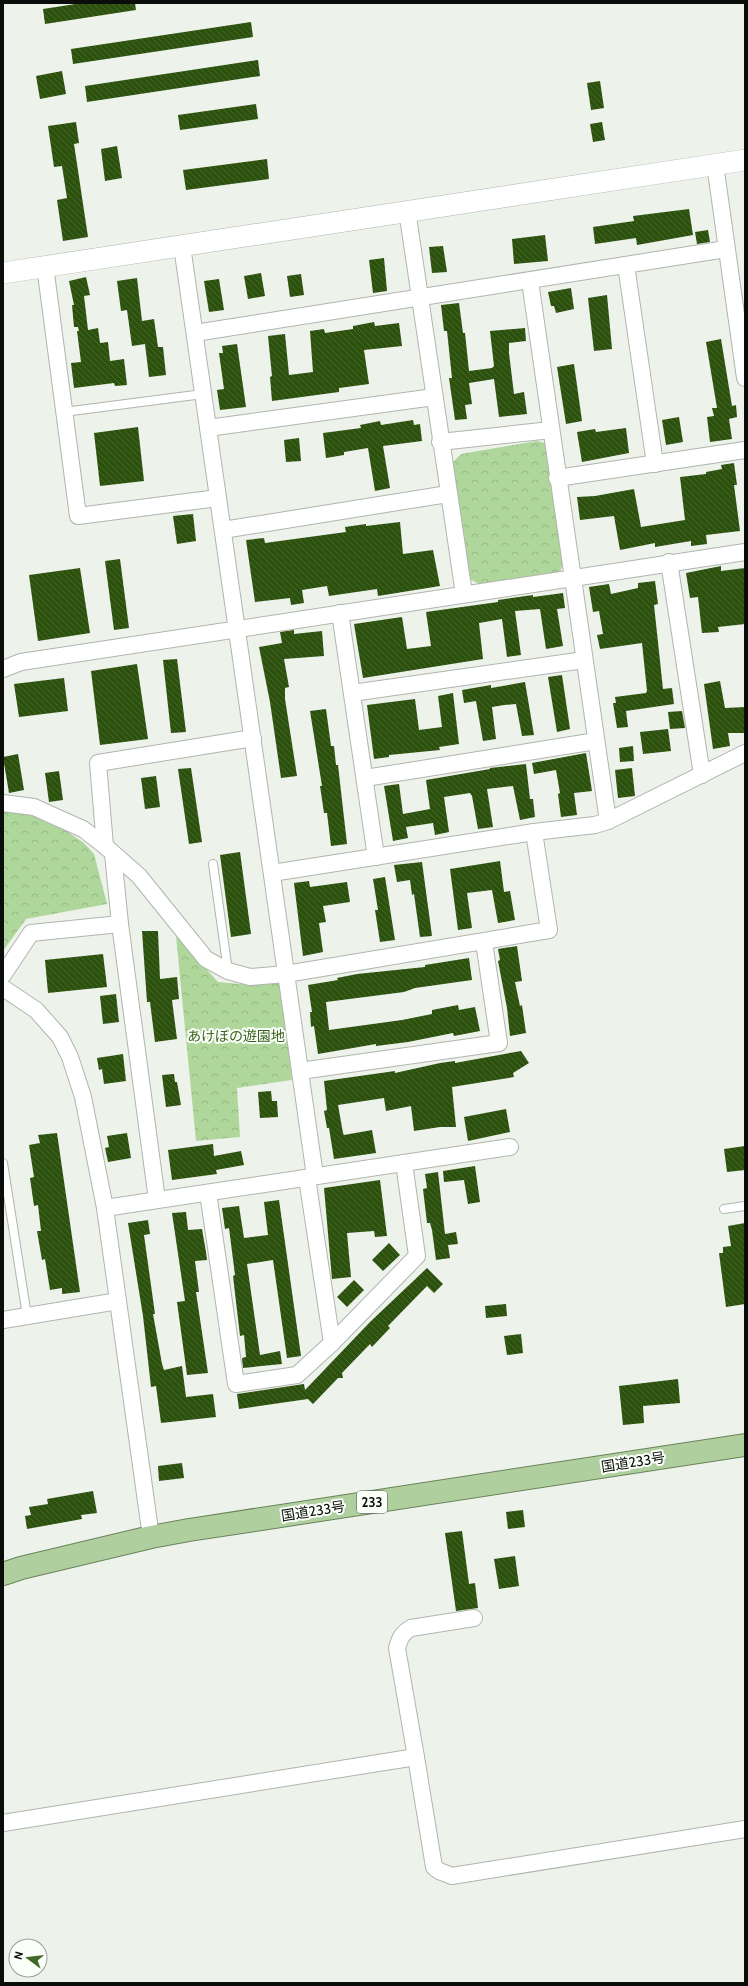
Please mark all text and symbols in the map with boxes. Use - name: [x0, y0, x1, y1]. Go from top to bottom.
- park label: あけぼの遊園地: [187, 1027, 285, 1045]
- street label: 国道233号: [600, 1448, 666, 1476]
- road number: 233: [357, 1491, 387, 1513]
- street label: 国道233号: [280, 1497, 346, 1525]
- north arrow: [8, 1938, 48, 1978]
- text: N: [11, 1950, 26, 1961]

